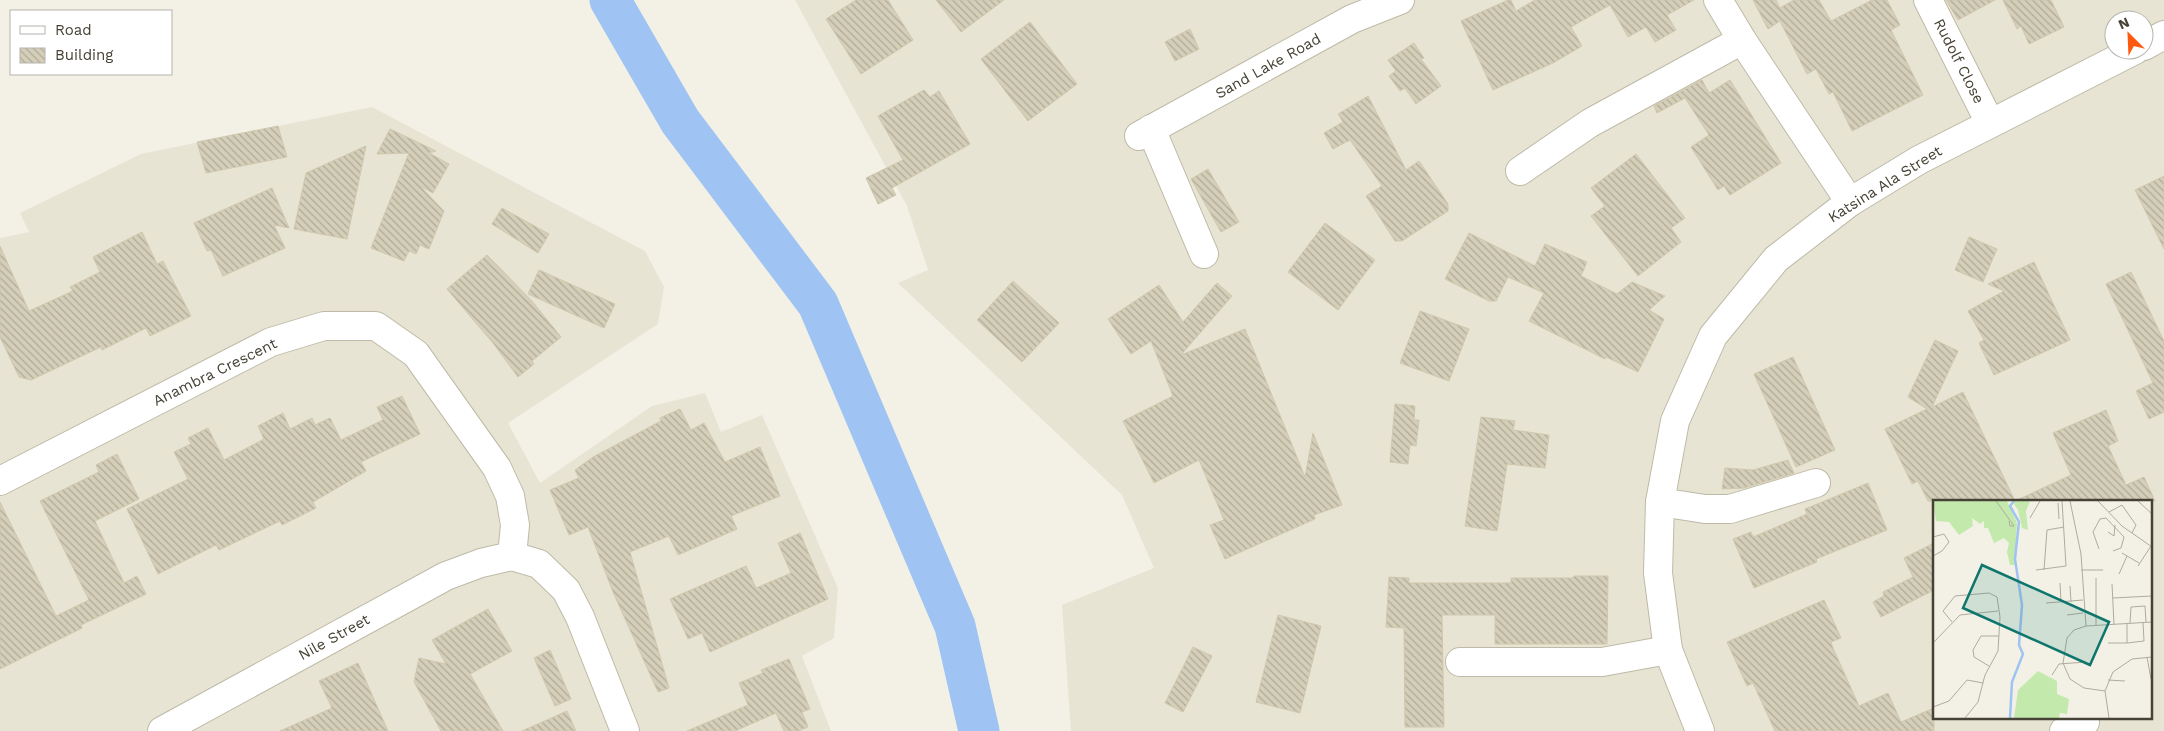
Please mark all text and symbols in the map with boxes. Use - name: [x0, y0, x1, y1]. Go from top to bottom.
- legend: [10, 10, 172, 75]
- north arrow: [2104, 10, 2154, 60]
- text: N: [2116, 14, 2132, 33]
- street label: Rudolf Close: [1930, 16, 1988, 106]
- text: Road: [55, 21, 92, 39]
- street label: Sand Lake Road: [1212, 30, 1324, 102]
- text: Building: [55, 46, 113, 64]
- street label: Katsina Ala Street: [1825, 141, 1946, 226]
- street label: Anambra Crescent: [150, 334, 281, 410]
- inset map: [1933, 500, 2152, 718]
- street label: Nile Street: [295, 610, 373, 664]

